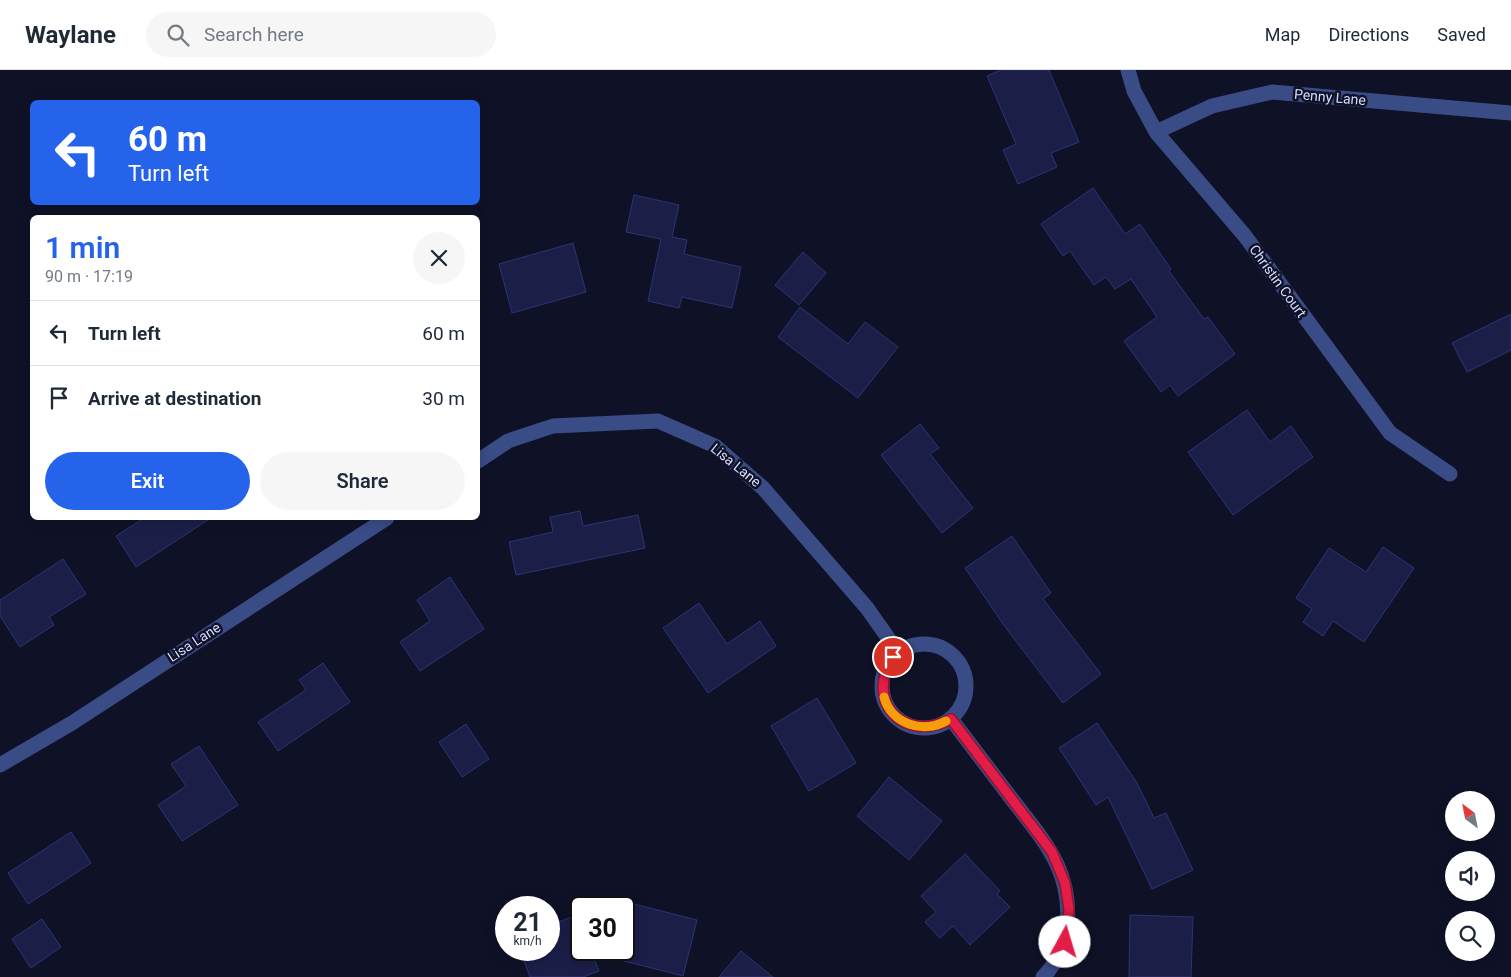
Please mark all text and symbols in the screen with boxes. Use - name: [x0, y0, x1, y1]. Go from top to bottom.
- search box: [146, 12, 496, 57]
- text: Waylane: [25, 21, 116, 49]
- icon: search: [164, 21, 192, 49]
- text: Search here: [204, 23, 304, 46]
- text: Map: [1265, 24, 1300, 45]
- text: Directions: [1328, 24, 1409, 45]
- text: Saved: [1437, 24, 1486, 45]
- street label: Penny Lane: [1293, 86, 1367, 108]
- text: 60 m: [128, 119, 207, 160]
- icon: left: [45, 120, 110, 185]
- text: Turn left: [128, 161, 209, 186]
- text: 1 min: [45, 230, 120, 265]
- button: close: [413, 232, 465, 284]
- street label: Christin Court: [1246, 242, 1310, 321]
- text: 90 m · 17:19: [45, 267, 133, 286]
- icon: left: [45, 319, 73, 347]
- text: Turn left: [88, 322, 161, 345]
- text: 60 m: [422, 322, 465, 345]
- icon: arrive: [45, 384, 73, 412]
- text: Arrive at destination: [88, 387, 261, 410]
- text: 30 m: [422, 387, 465, 410]
- street label: Lisa Lane: [708, 440, 764, 490]
- button: Exit: [45, 452, 250, 510]
- button: Share: [260, 452, 465, 510]
- street label: Lisa Lane: [165, 619, 223, 665]
- pin: [872, 636, 914, 678]
- icon: arrive: [879, 643, 907, 671]
- north arrow: [1445, 791, 1495, 841]
- map controls: [1445, 791, 1495, 961]
- button: sound: [1445, 851, 1495, 901]
- speed limit sign: 30: [570, 896, 635, 961]
- text: 21: [513, 908, 542, 937]
- button: search: [1445, 911, 1495, 961]
- position arrow: [1038, 915, 1090, 967]
- text: km/h: [513, 934, 542, 948]

